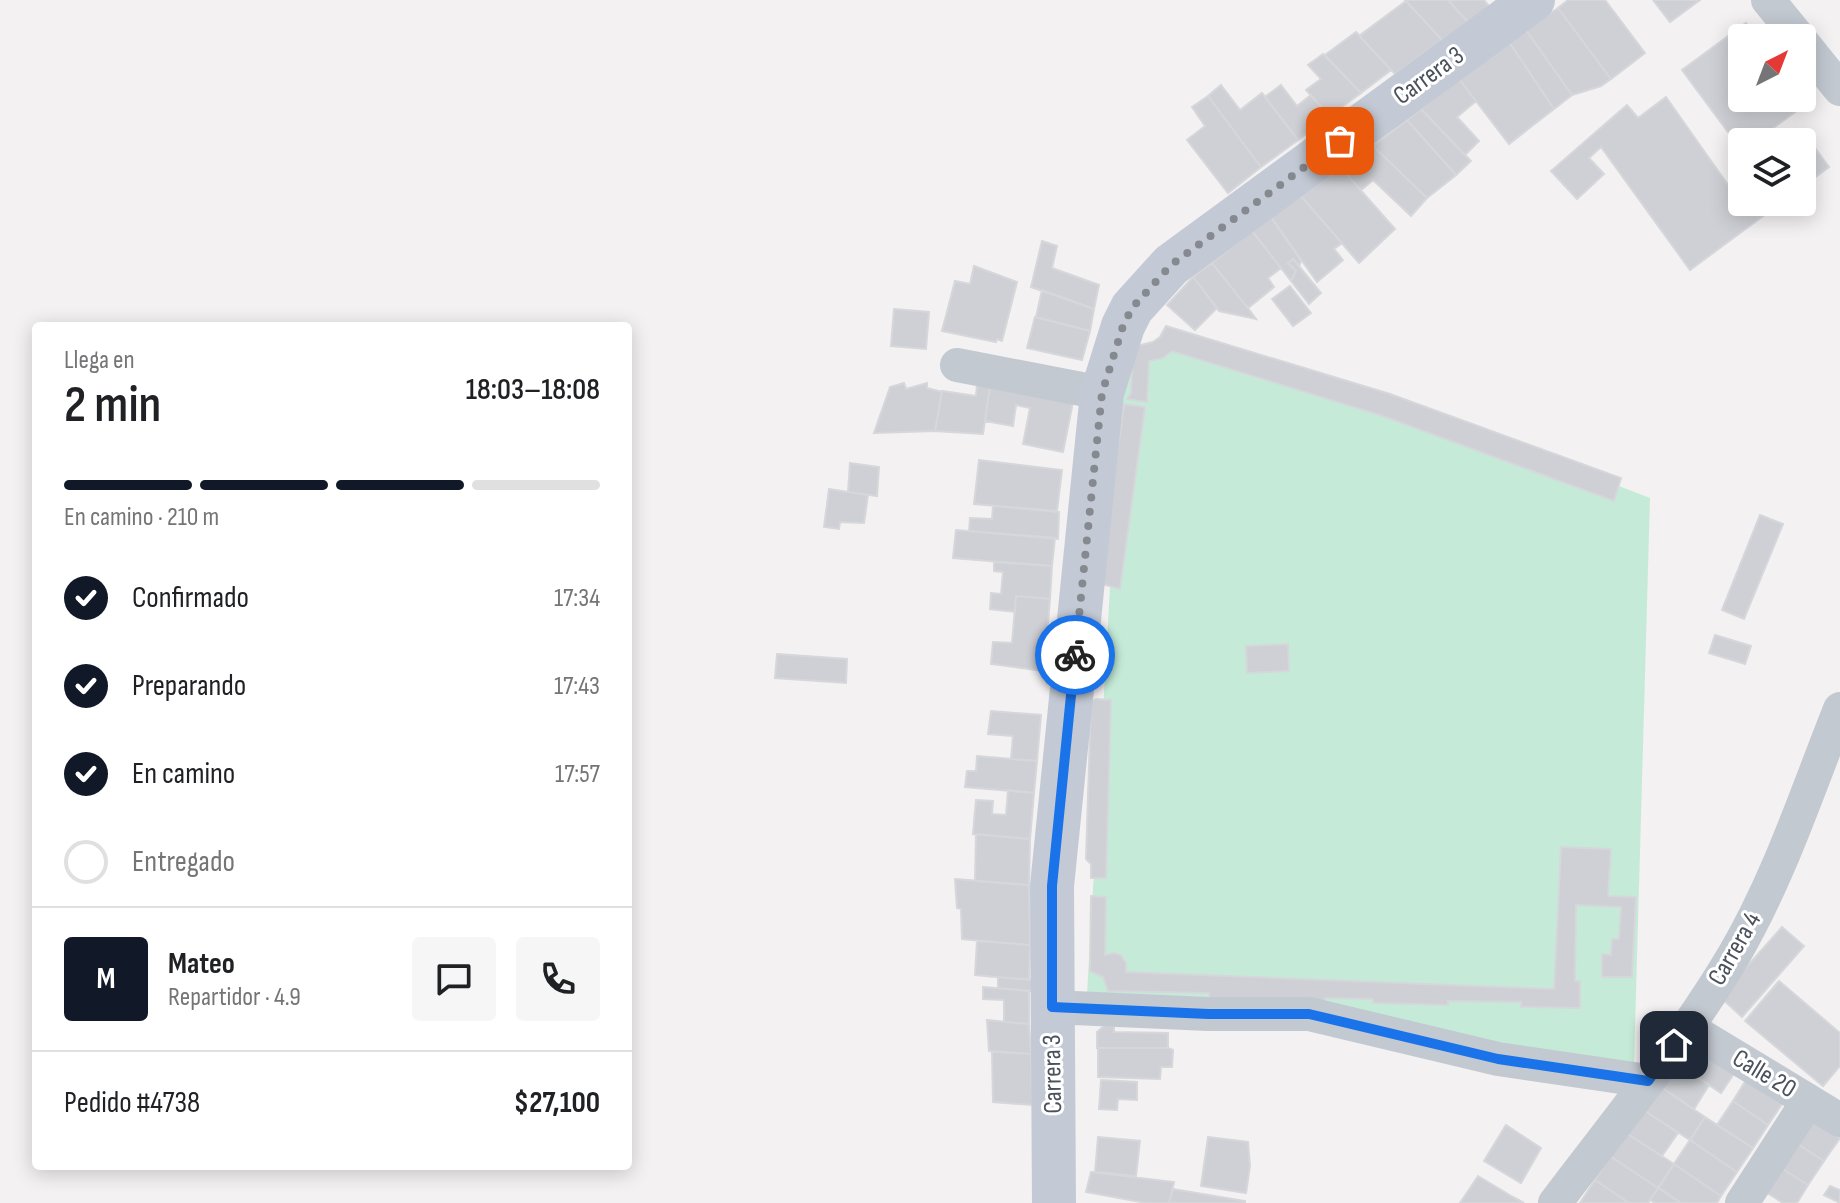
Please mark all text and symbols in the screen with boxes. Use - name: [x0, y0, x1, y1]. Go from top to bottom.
- north arrow: [1728, 24, 1816, 112]
- map controls: [1728, 24, 1816, 216]
- street label: Carrera 3: [1388, 40, 1470, 112]
- pin: [1306, 107, 1374, 175]
- icon: bag: [1318, 119, 1362, 163]
- button: layers: [1728, 128, 1816, 216]
- text: Llega en: [64, 345, 135, 376]
- text: 18:03–18:08: [466, 372, 600, 408]
- text: 2 min: [64, 374, 161, 437]
- text: En camino · 210 m: [64, 502, 219, 533]
- icon: check: [64, 576, 108, 620]
- text: Confirmado: [132, 580, 249, 616]
- text: 17:34: [554, 583, 600, 614]
- courier: [1035, 615, 1115, 695]
- icon: bike: [1053, 633, 1097, 677]
- icon: check: [64, 664, 108, 708]
- text: Preparando: [132, 668, 246, 704]
- text: 17:43: [554, 671, 600, 702]
- icon: check: [64, 752, 108, 796]
- text: En camino: [132, 756, 235, 792]
- text: 17:57: [555, 759, 600, 790]
- text: Entregado: [132, 844, 235, 880]
- street label: Carrera 4: [1702, 907, 1768, 991]
- button: chat: [412, 937, 496, 1021]
- button: phone: [516, 937, 600, 1021]
- text: Mateo: [168, 946, 235, 982]
- text: M: [97, 961, 115, 997]
- text: Repartidor · 4.9: [168, 982, 301, 1013]
- pin: [1640, 1011, 1708, 1079]
- icon: home: [1652, 1023, 1696, 1067]
- street label: Carrera 3: [1037, 1034, 1069, 1114]
- street label: Calle 20: [1727, 1043, 1801, 1105]
- text: Pedido #4738: [64, 1085, 200, 1121]
- text: $27,100: [514, 1085, 600, 1121]

